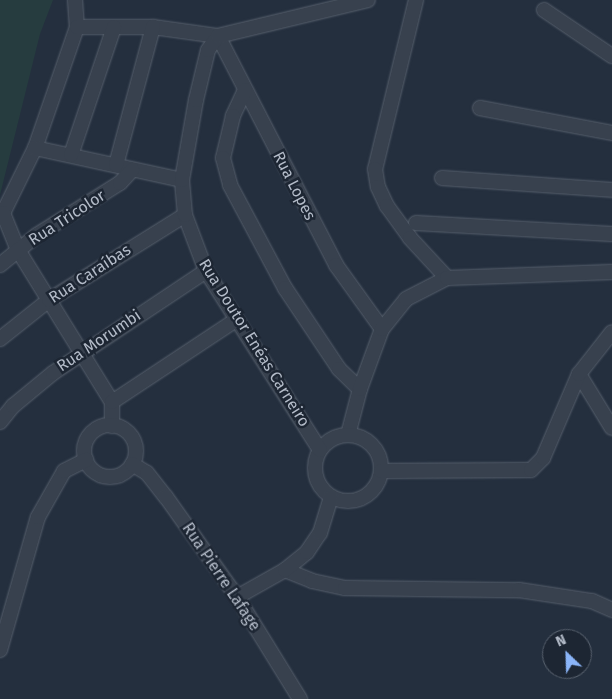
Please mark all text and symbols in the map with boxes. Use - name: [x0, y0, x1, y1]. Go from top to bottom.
- street label: Rua Lopes: [269, 148, 319, 224]
- street label: Rua Tricolor: [25, 186, 109, 250]
- street label: Rua Caraíbas: [45, 240, 135, 308]
- street label: Rua Doutor Enéas Carneiro: [194, 256, 314, 430]
- street label: Rua Morumbi: [53, 306, 145, 376]
- street label: Rua Pierre Lafage: [178, 519, 264, 635]
- north arrow: [542, 629, 592, 679]
- text: N: [553, 631, 569, 650]

